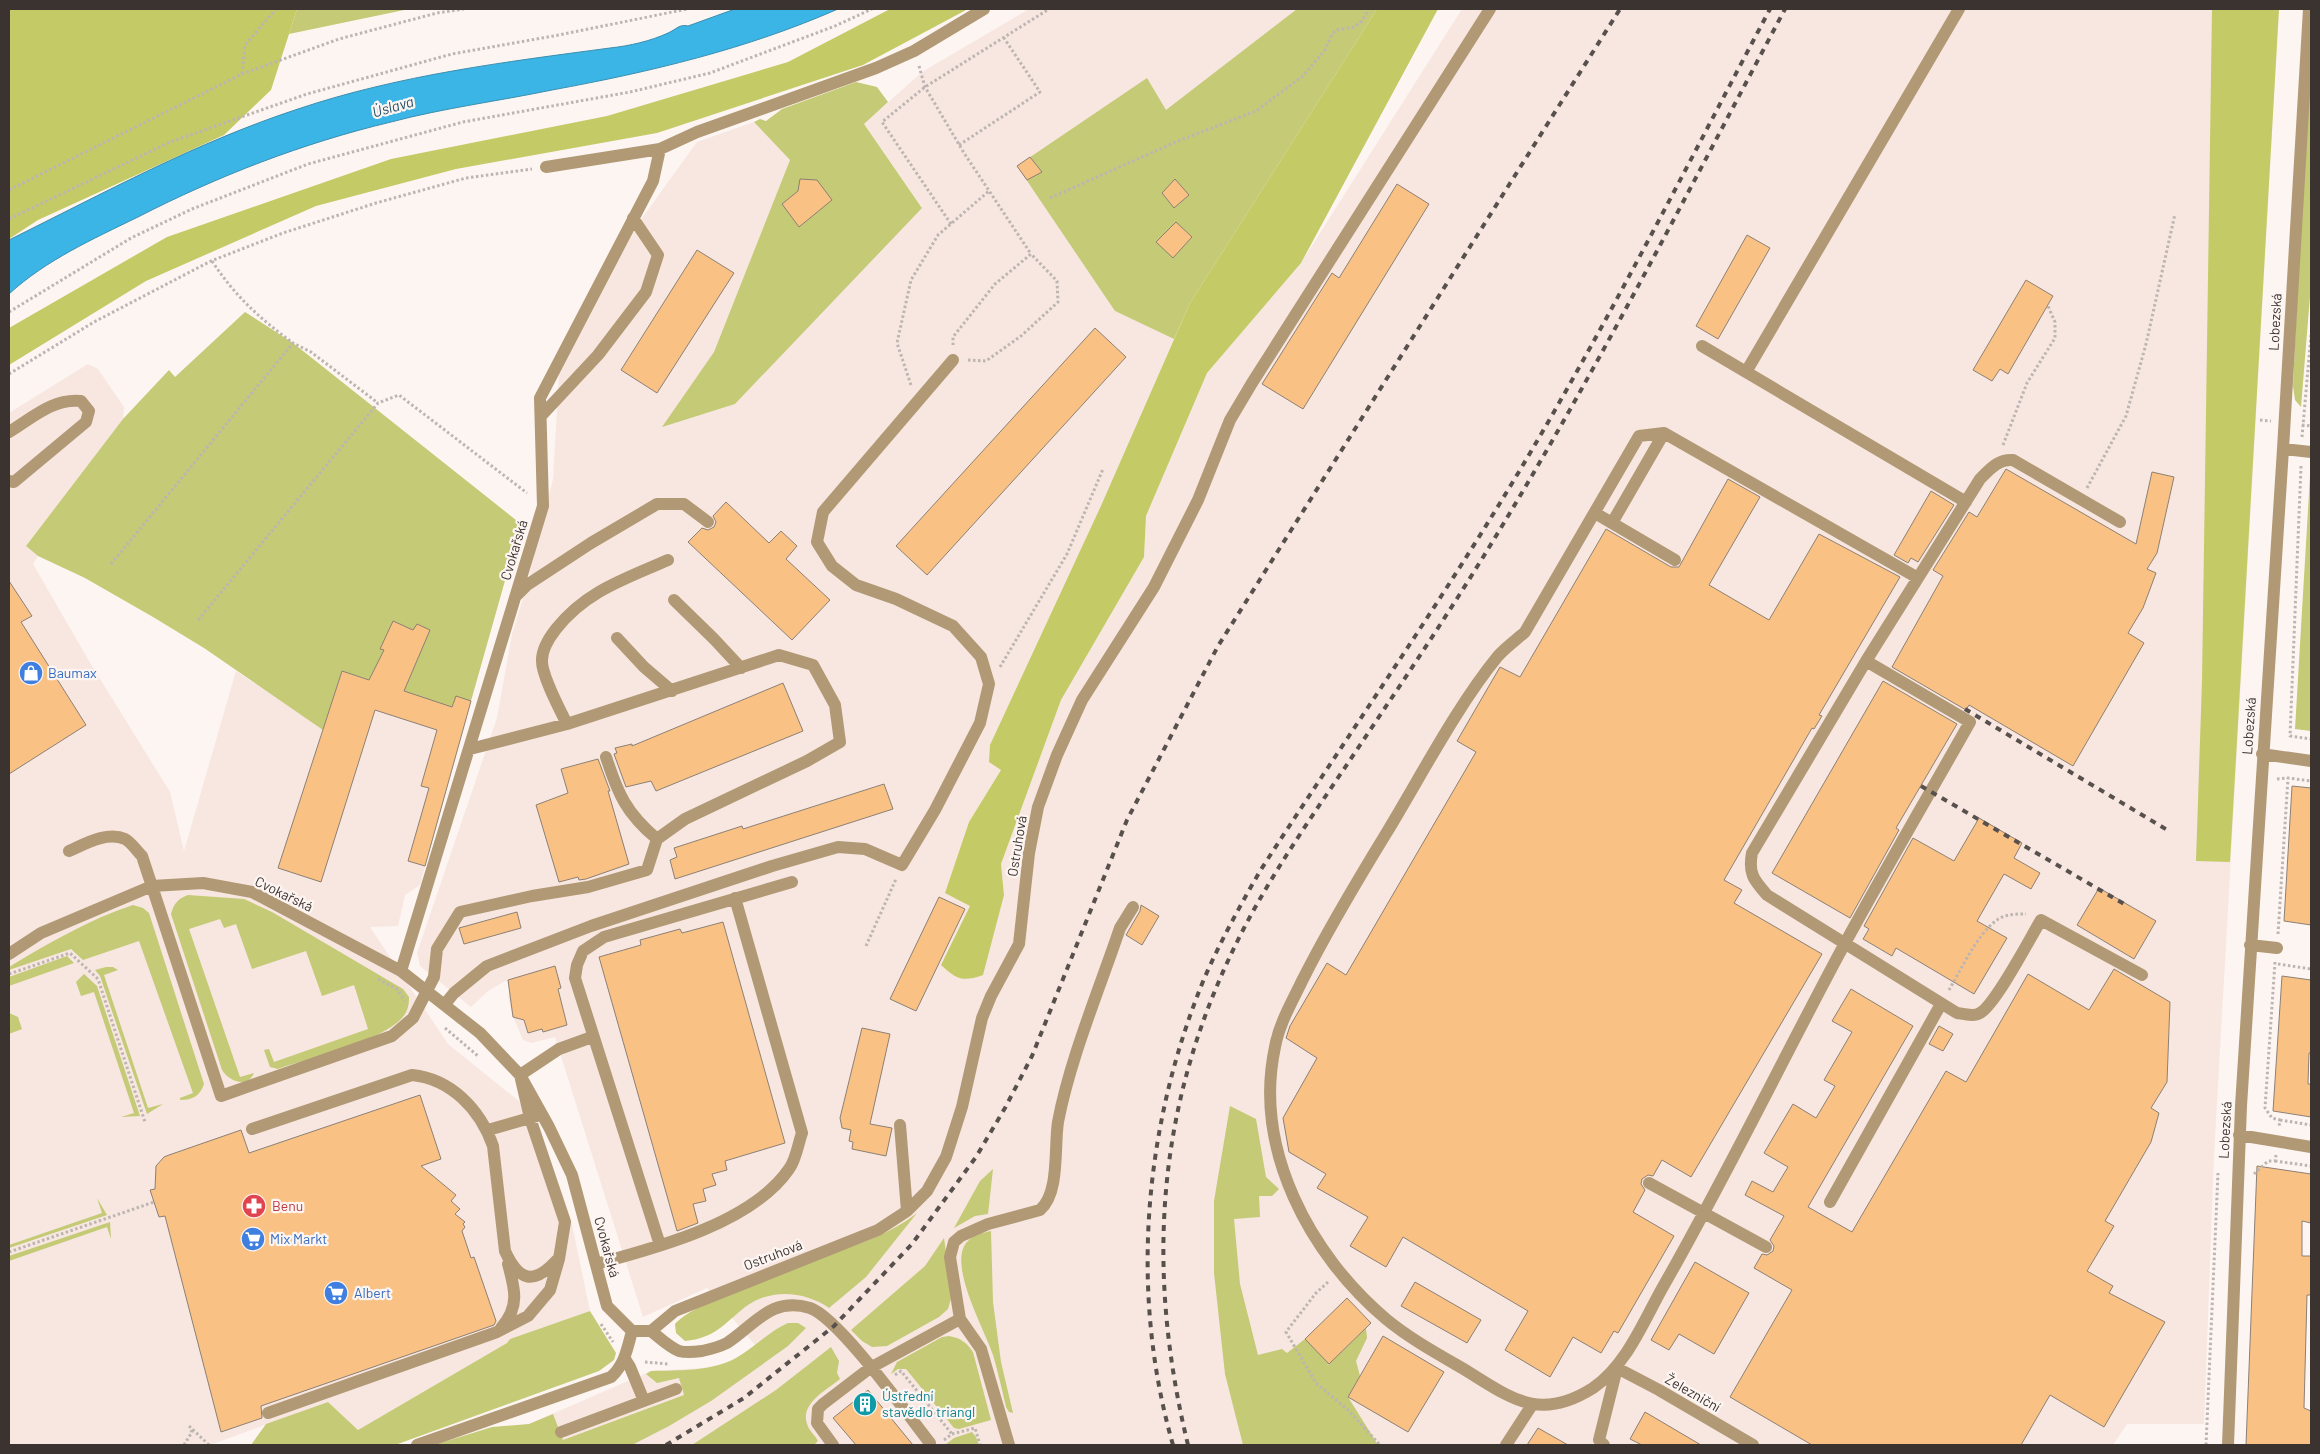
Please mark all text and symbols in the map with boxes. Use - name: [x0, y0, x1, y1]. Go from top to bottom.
- water label: Úslava: [370, 92, 416, 121]
- street label: Lobezská: [2265, 293, 2284, 351]
- street label: Cvokařská: [496, 518, 531, 582]
- shop icon: Baumax: [18, 660, 44, 686]
- place label: Baumax: [48, 664, 97, 681]
- street label: Lobezská: [2238, 697, 2259, 755]
- street label: Ostruhová: [1003, 814, 1030, 878]
- street label: Cvokařská: [252, 872, 316, 915]
- street label: Lobezská: [2215, 1101, 2234, 1159]
- pharmacy icon: Benu: [241, 1193, 267, 1219]
- place label: Benu: [272, 1197, 303, 1214]
- street label: Cvokařská: [591, 1215, 624, 1279]
- supermarket icon: Mix Markt: [240, 1226, 266, 1252]
- place label: Mix Markt: [270, 1230, 327, 1247]
- street label: Ostruhová: [741, 1236, 805, 1273]
- supermarket icon: Albert: [323, 1280, 349, 1306]
- place label: Albert: [354, 1284, 391, 1301]
- street label: Železniční: [1663, 1370, 1724, 1415]
- place label: Ústřední stavědlo triangl: [882, 1387, 975, 1420]
- building icon: Ústřední stavědlo triangl: [852, 1391, 878, 1417]

